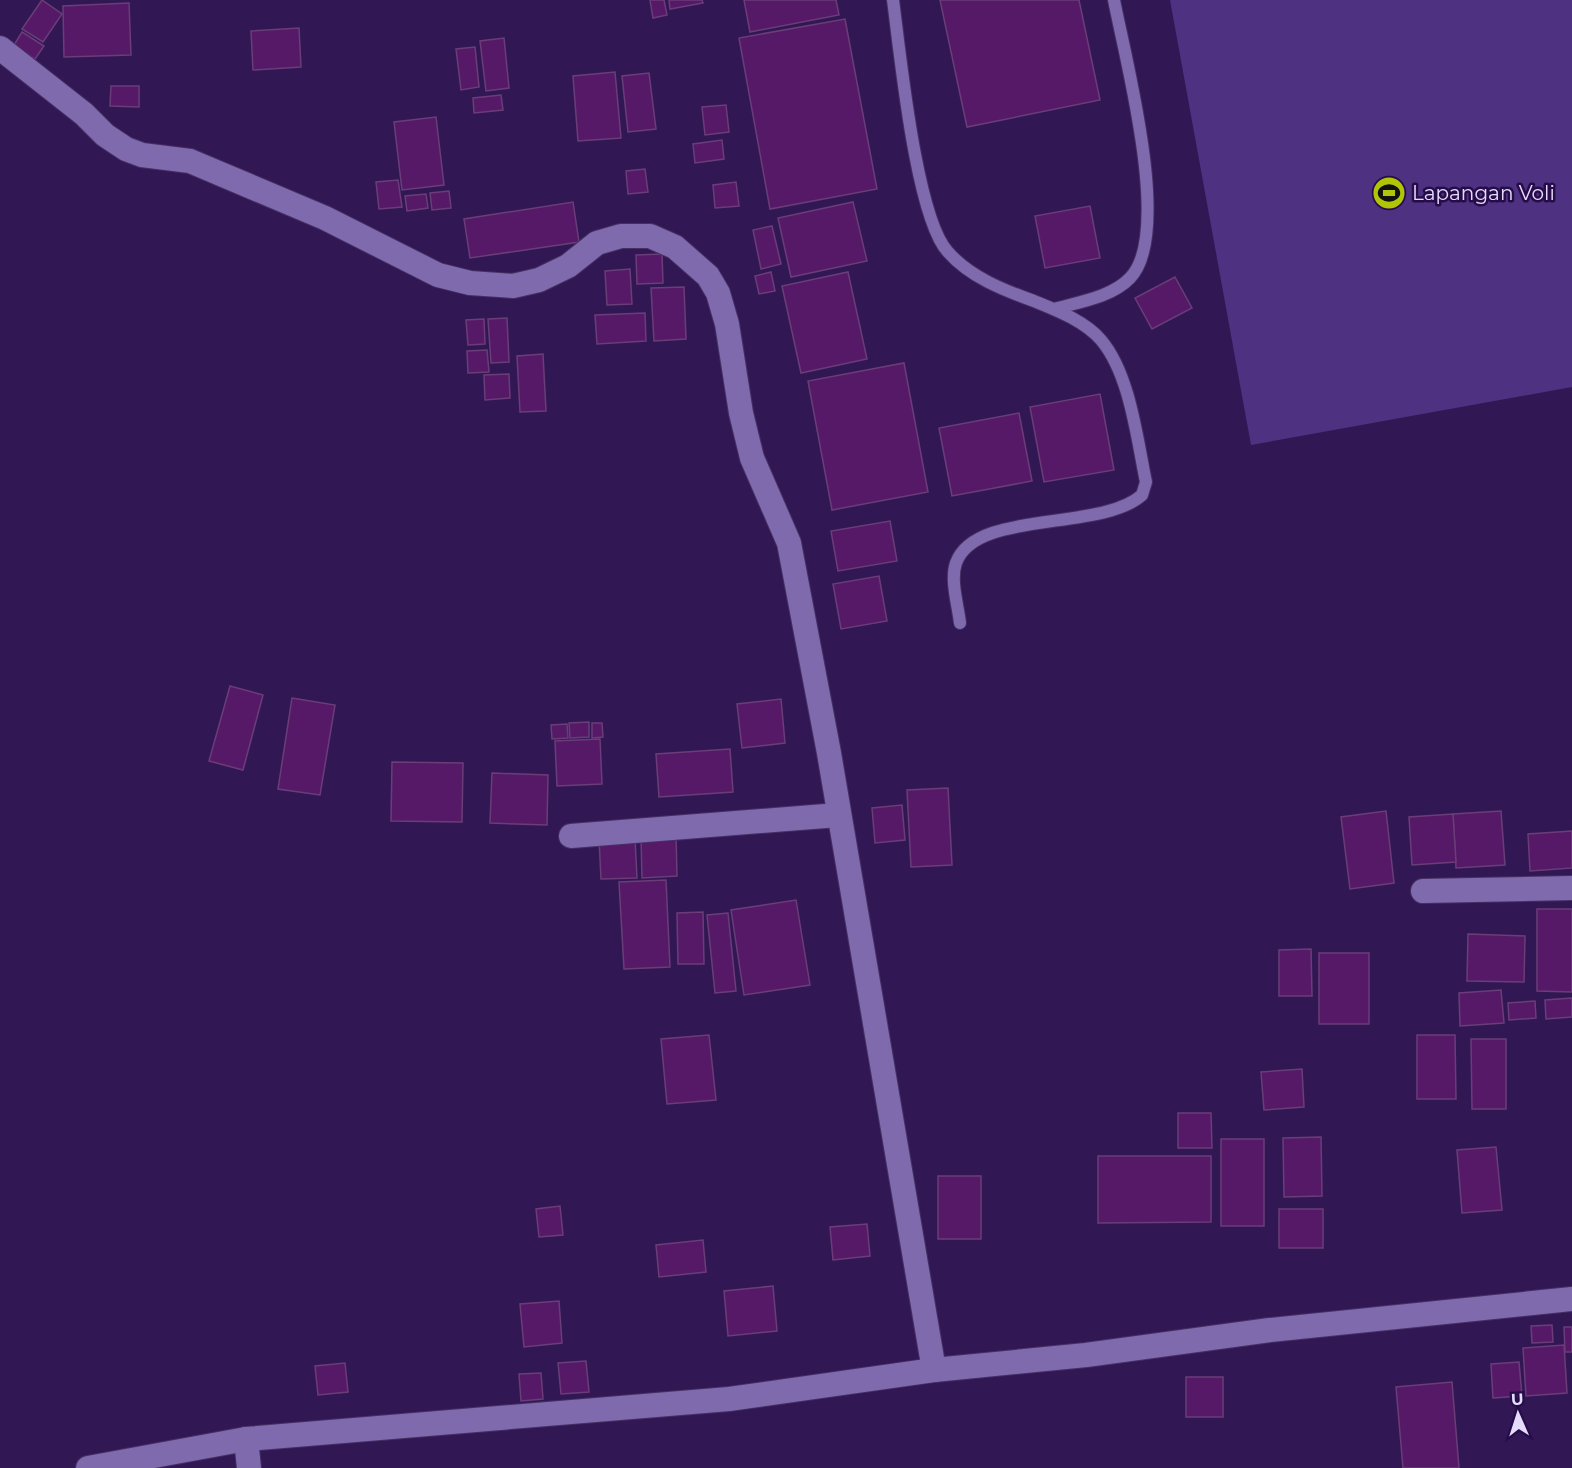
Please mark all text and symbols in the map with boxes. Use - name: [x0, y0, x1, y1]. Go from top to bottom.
- sports icon: Lapangan Voli: [1371, 175, 1407, 211]
- place label: Lapangan Voli: [1412, 181, 1555, 205]
- north arrow: [1488, 1384, 1548, 1444]
- text: U: [1510, 1390, 1524, 1409]

